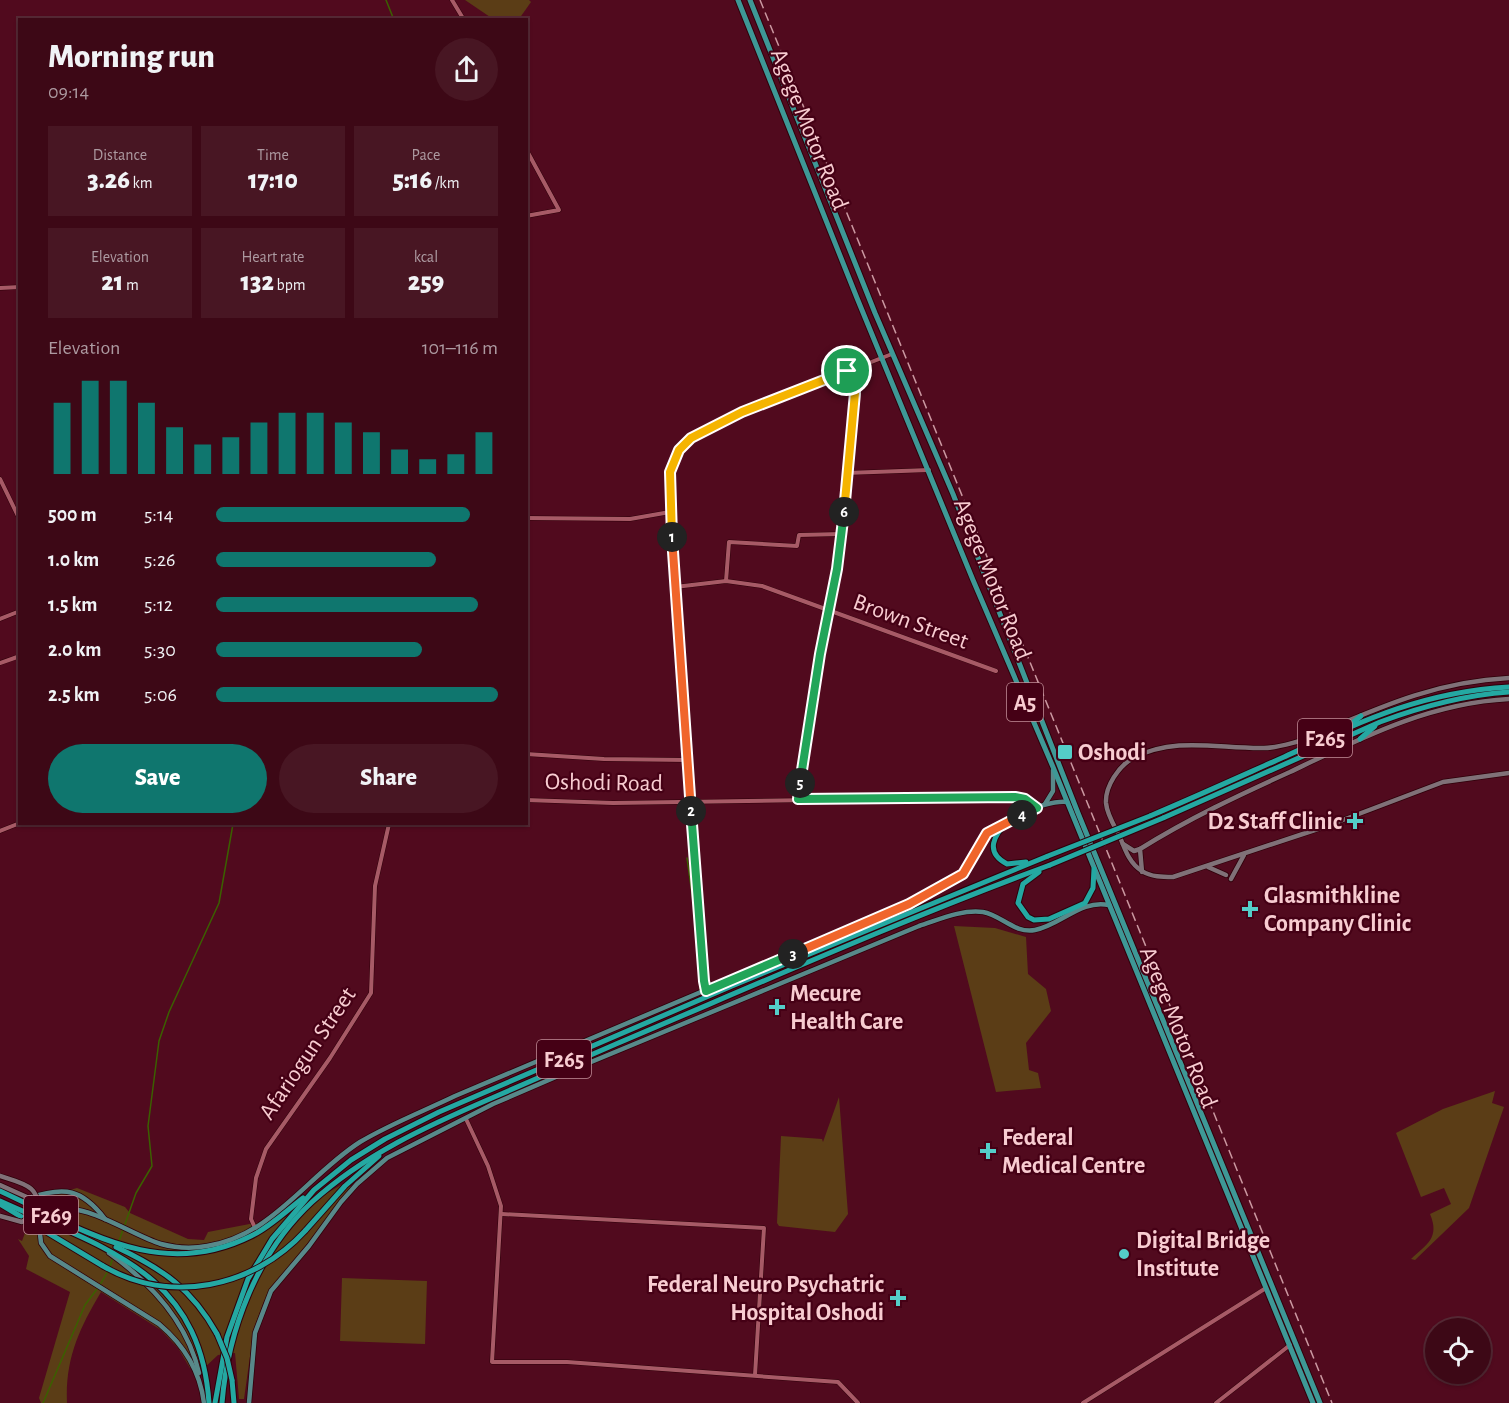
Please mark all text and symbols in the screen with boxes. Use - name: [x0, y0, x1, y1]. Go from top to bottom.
- button: share: [435, 38, 498, 101]
- text: Morning run: [48, 41, 215, 74]
- street label: Agege Motor Road: [766, 45, 852, 213]
- text: 09:14: [48, 82, 89, 102]
- text: Distance: [93, 147, 147, 163]
- text: Time: [257, 147, 289, 163]
- text: Pace: [412, 147, 440, 163]
- text: 3.26: [87, 167, 130, 193]
- text: 17:10: [248, 167, 298, 193]
- text: 5:16: [393, 167, 432, 193]
- text: km: [130, 175, 153, 191]
- text: /km: [432, 175, 459, 191]
- text: Elevation: [91, 249, 149, 265]
- text: Heart rate: [242, 249, 304, 265]
- text: kcal: [414, 249, 438, 265]
- text: 21: [101, 269, 123, 295]
- text: 132: [240, 269, 274, 295]
- text: 259: [408, 269, 444, 295]
- text: m: [123, 277, 139, 293]
- text: bpm: [274, 277, 306, 293]
- text: Elevation: [48, 338, 120, 358]
- text: 101–116 m: [422, 338, 498, 358]
- pin: [821, 345, 872, 396]
- icon: arrive: [830, 354, 863, 387]
- street label: Agege Motor Road: [949, 495, 1035, 663]
- pin: 6: [829, 497, 859, 527]
- text: 6: [840, 504, 848, 520]
- text: 500 m: [48, 505, 97, 525]
- text: 5:14: [144, 505, 173, 525]
- pin: 1: [657, 522, 687, 552]
- text: 1: [669, 529, 675, 545]
- text: 1.0 km: [48, 550, 99, 570]
- text: 5:26: [144, 550, 175, 570]
- street label: Brown Street: [850, 590, 972, 654]
- text: 1.5 km: [48, 595, 97, 615]
- text: 5:12: [144, 595, 173, 615]
- text: 2.0 km: [48, 640, 101, 660]
- text: 5:30: [144, 640, 176, 660]
- road number: A5: [1007, 683, 1043, 721]
- text: 2.5 km: [48, 685, 100, 705]
- text: 5:06: [144, 685, 177, 705]
- road number: F265: [1298, 719, 1352, 757]
- place label: Oshodi: [1078, 741, 1146, 765]
- marker: Oshodi: [1056, 743, 1074, 761]
- button: Save: [48, 744, 267, 813]
- button: Share: [279, 744, 498, 813]
- pin: 5: [785, 768, 815, 798]
- street label: Oshodi Road: [545, 770, 663, 796]
- text: 5: [797, 775, 803, 791]
- pin: 2: [676, 796, 706, 826]
- pin: 4: [1007, 800, 1037, 830]
- text: 2: [687, 803, 695, 819]
- text: 4: [1018, 807, 1026, 823]
- place label: D2 Staff Clinic: [1207, 810, 1342, 834]
- marker: D2 Staff Clinic: [1346, 812, 1364, 830]
- place label: Glasmithkline Company Clinic: [1264, 884, 1411, 936]
- marker: Glasmithkline Company Clinic: [1241, 900, 1259, 918]
- pin: 3: [778, 939, 808, 969]
- street label: Agege Motor Road: [1135, 943, 1221, 1111]
- text: 3: [790, 946, 796, 962]
- place label: Mecure Health Care: [790, 982, 903, 1034]
- street label: Afariogun Street: [255, 983, 361, 1124]
- marker: Mecure Health Care: [768, 998, 786, 1016]
- road number: F265: [537, 1040, 591, 1078]
- place label: Federal Medical Centre: [1002, 1126, 1145, 1178]
- marker: Federal Medical Centre: [979, 1142, 997, 1160]
- road number: F269: [24, 1196, 78, 1234]
- place label: Digital Bridge Institute: [1136, 1229, 1270, 1281]
- marker: Digital Bridge Institute: [1117, 1247, 1131, 1261]
- place label: Federal Neuro Psychatric Hospital Oshodi: [647, 1273, 884, 1325]
- marker: Federal Neuro Psychatric Hospital Oshodi: [889, 1289, 907, 1307]
- map controls: [1425, 1318, 1491, 1384]
- button: locate: [1425, 1318, 1491, 1384]

